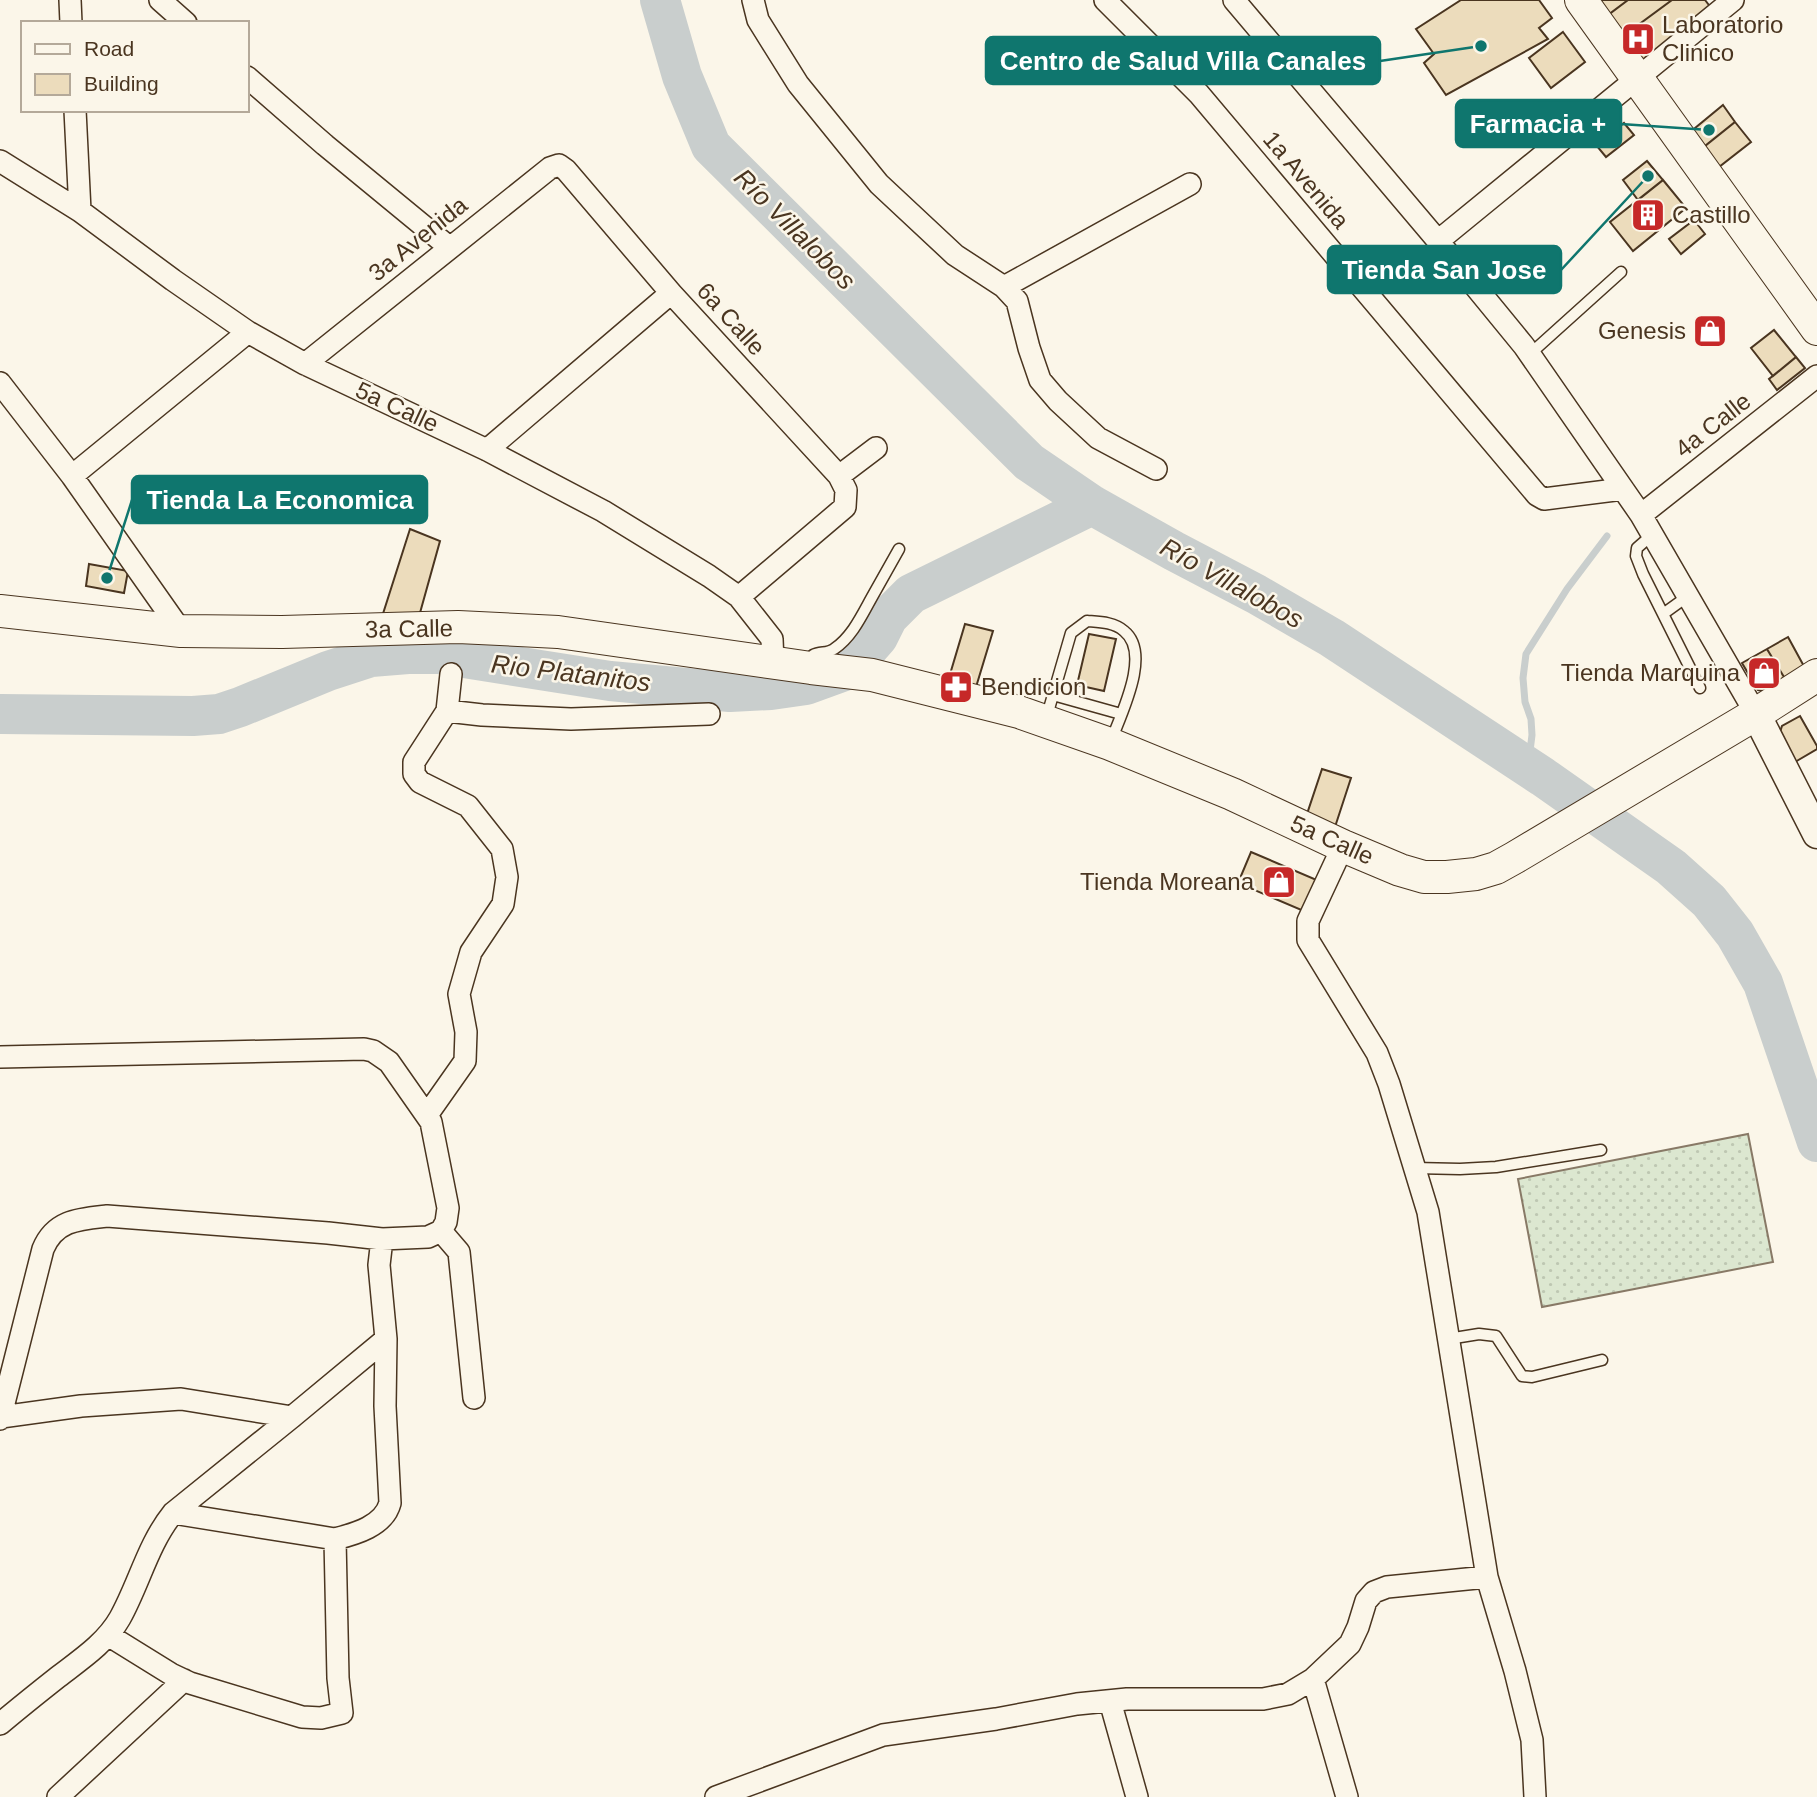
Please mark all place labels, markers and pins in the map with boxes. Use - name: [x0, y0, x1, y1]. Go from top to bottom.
- place label: Laboratorio Clinico: [1662, 11, 1783, 66]
- hospital icon: Laboratorio Clinico: [1619, 20, 1657, 58]
- callout: Centro de Salud Villa Canales: [986, 37, 1380, 84]
- callout: Farmacia +: [1456, 100, 1621, 147]
- building icon: Castillo: [1629, 196, 1667, 234]
- place label: Castillo: [1672, 201, 1751, 228]
- callout: Tienda San Jose: [1328, 246, 1561, 293]
- shop icon: Genesis: [1691, 312, 1729, 350]
- place label: Genesis: [1598, 317, 1686, 344]
- callout: Tienda La Economica: [132, 476, 427, 523]
- shop icon: Tienda Marquina: [1745, 654, 1783, 692]
- place label: Tienda Marquina: [1561, 659, 1741, 686]
- pharmacy icon: Bendicion: [937, 668, 975, 706]
- place label: Bendicion: [981, 673, 1086, 700]
- shop icon: Tienda Moreana: [1260, 863, 1298, 901]
- place label: Tienda Moreana: [1080, 868, 1255, 895]

